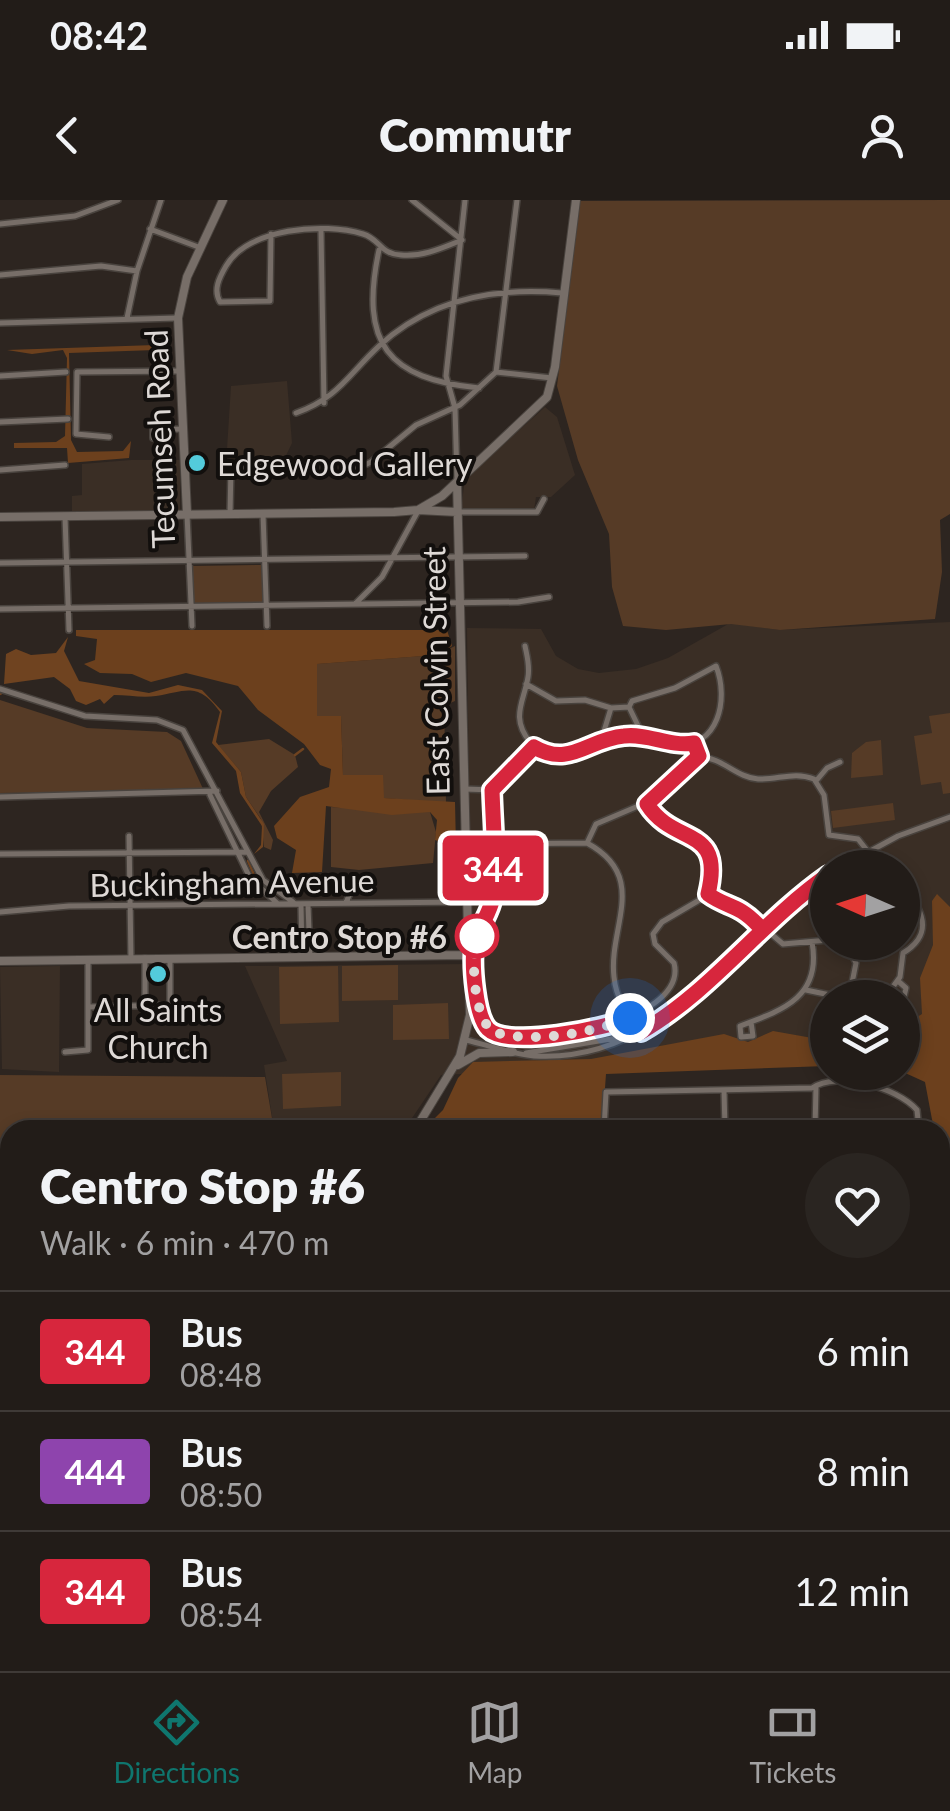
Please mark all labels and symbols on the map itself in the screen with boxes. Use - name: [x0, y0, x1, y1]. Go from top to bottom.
- street label: Tecumseh Road: [136, 329, 182, 549]
- place label: Edgewood Gallery: [217, 444, 473, 483]
- marker: Edgewood Gallery: [186, 452, 208, 474]
- street label: East Colvin Street: [413, 546, 457, 796]
- line badge: 344: [436, 836, 550, 900]
- north arrow: [810, 850, 920, 960]
- street label: Buckingham Avenue: [89, 860, 375, 904]
- marker: Centro Stop #6: [456, 915, 498, 957]
- place label: Centro Stop #6: [232, 917, 447, 956]
- marker: All Saints Church: [147, 963, 169, 985]
- place label: All Saints Church: [94, 990, 222, 1066]
- your location: [605, 993, 655, 1043]

